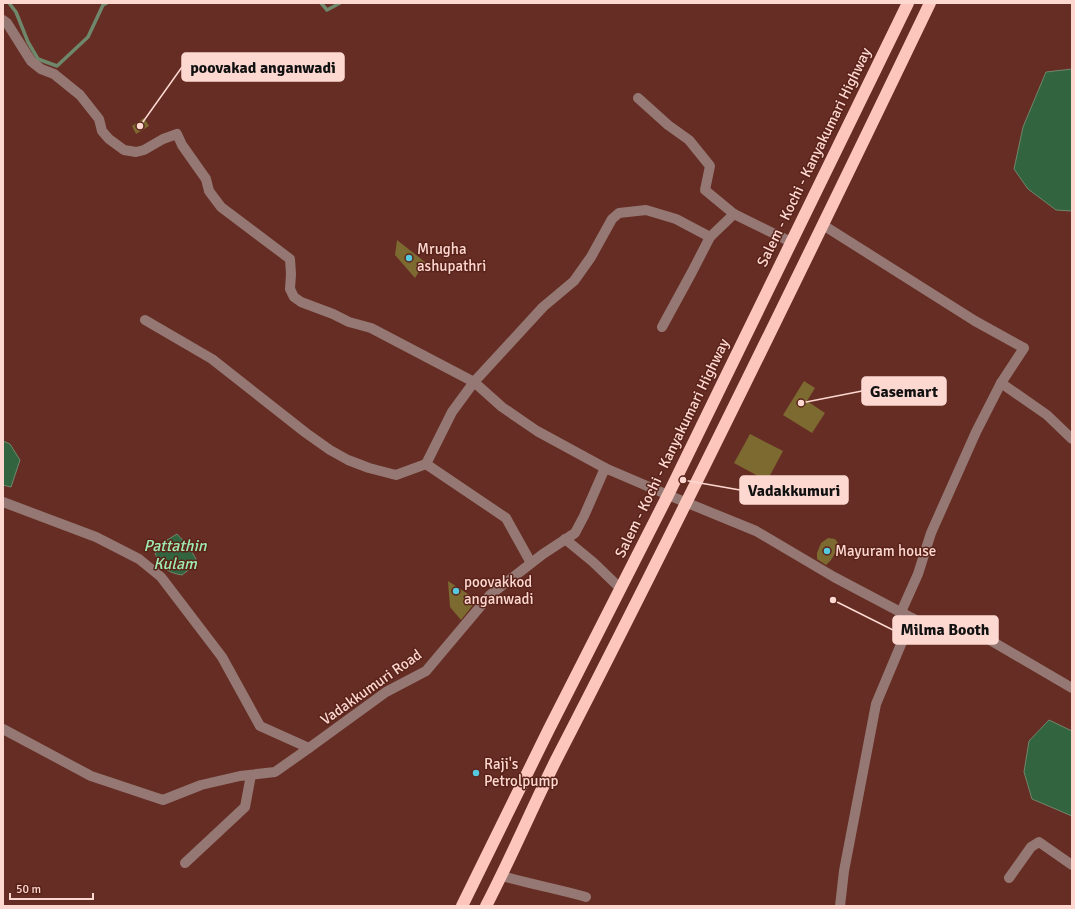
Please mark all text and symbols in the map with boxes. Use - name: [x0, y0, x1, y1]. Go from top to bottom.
- street label: Salem - Kochi - Kanyakumari Highway: [753, 45, 875, 269]
- callout: poovakad anganwadi: [182, 53, 344, 81]
- text: poovakad anganwadi: [190, 58, 336, 78]
- place label: Mrugha ashupathri: [417, 240, 486, 275]
- marker: Mrugha ashupathri: [404, 253, 414, 263]
- street label: Salem - Kochi - Kanyakumari Highway: [611, 336, 733, 560]
- callout: Gasemart: [862, 377, 946, 405]
- text: Gasemart: [870, 382, 938, 402]
- callout: Vadakkumuri: [740, 476, 848, 504]
- text: Vadakkumuri: [748, 481, 840, 501]
- water label: Pattathin Kulam: [143, 536, 208, 574]
- place label: Mayuram house: [835, 542, 936, 560]
- marker: Mayuram house: [822, 546, 832, 556]
- place label: poovakkod anganwadi: [464, 573, 533, 608]
- marker: poovakkod anganwadi: [451, 586, 461, 596]
- callout: Milma Booth: [893, 616, 998, 644]
- text: Milma Booth: [901, 620, 990, 640]
- street label: Vadakkumuri Road: [317, 645, 425, 729]
- place label: Raji's Petrolpump: [484, 755, 558, 790]
- marker: Raji's Petrolpump: [471, 768, 481, 778]
- scale bar: [10, 875, 93, 901]
- text: 50 m: [16, 882, 41, 897]

